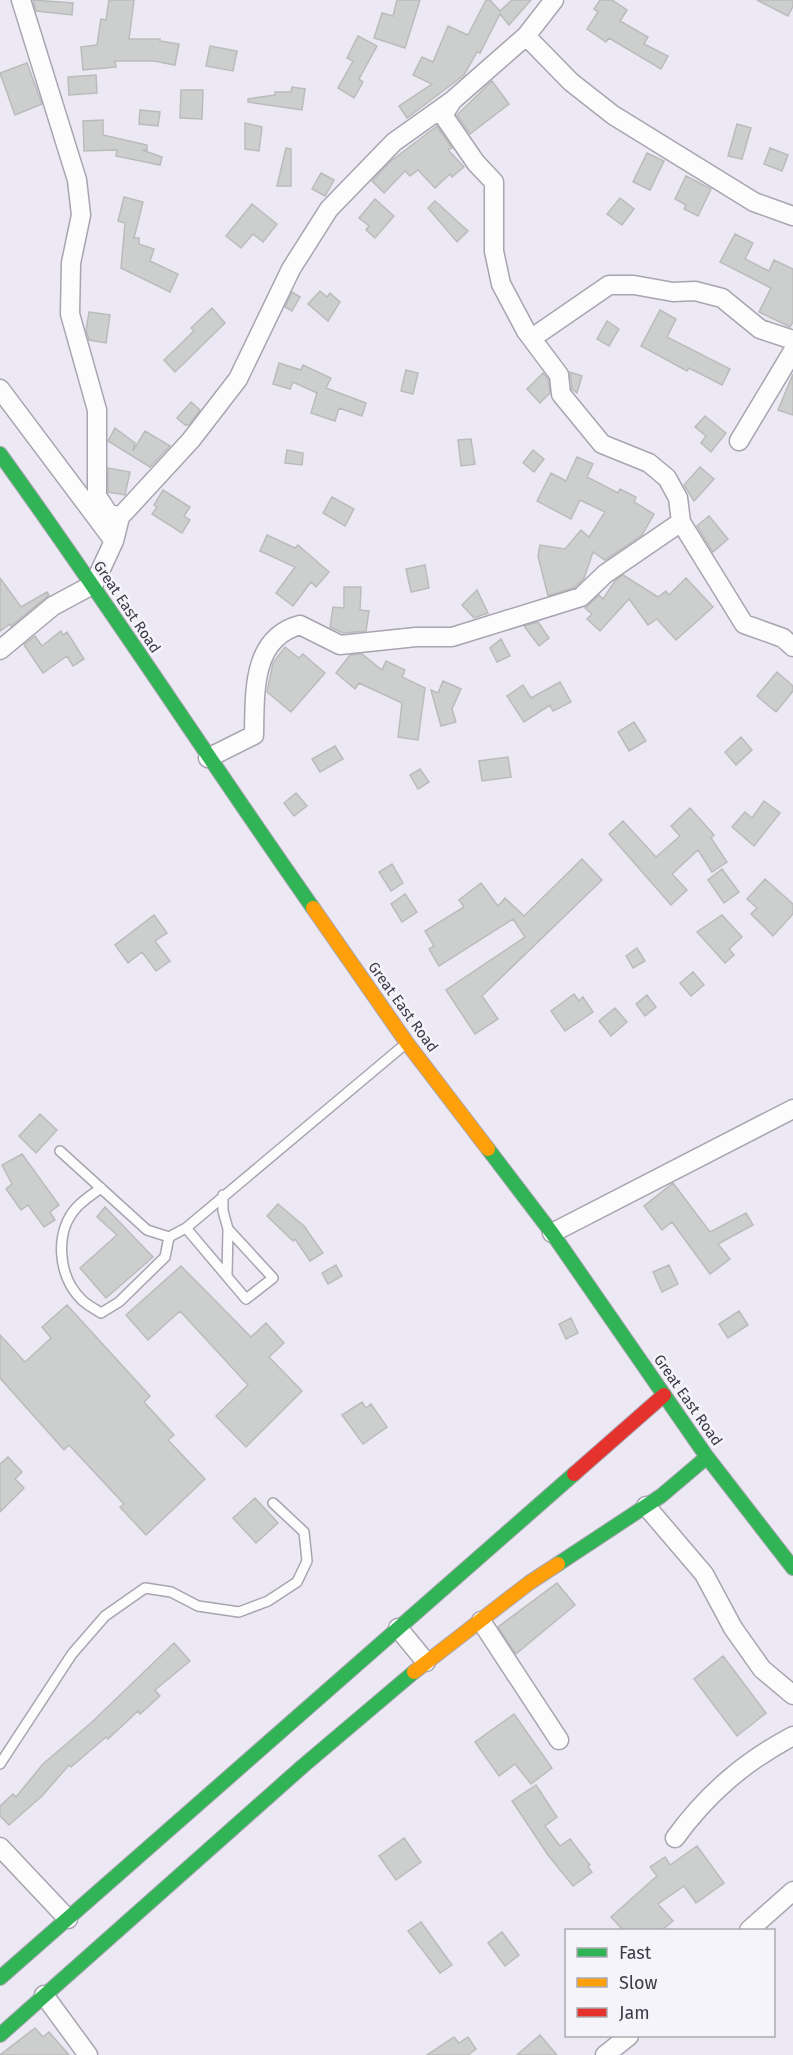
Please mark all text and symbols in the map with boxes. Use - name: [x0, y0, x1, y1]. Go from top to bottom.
- street label: Great East Road: [90, 558, 164, 656]
- street label: Great East Road: [364, 958, 442, 1056]
- street label: Great East Road: [650, 1351, 726, 1449]
- legend: [565, 1929, 775, 2037]
- text: Fast: [619, 1942, 652, 1964]
- text: Slow: [619, 1972, 658, 1994]
- text: Jam: [619, 2002, 650, 2024]

